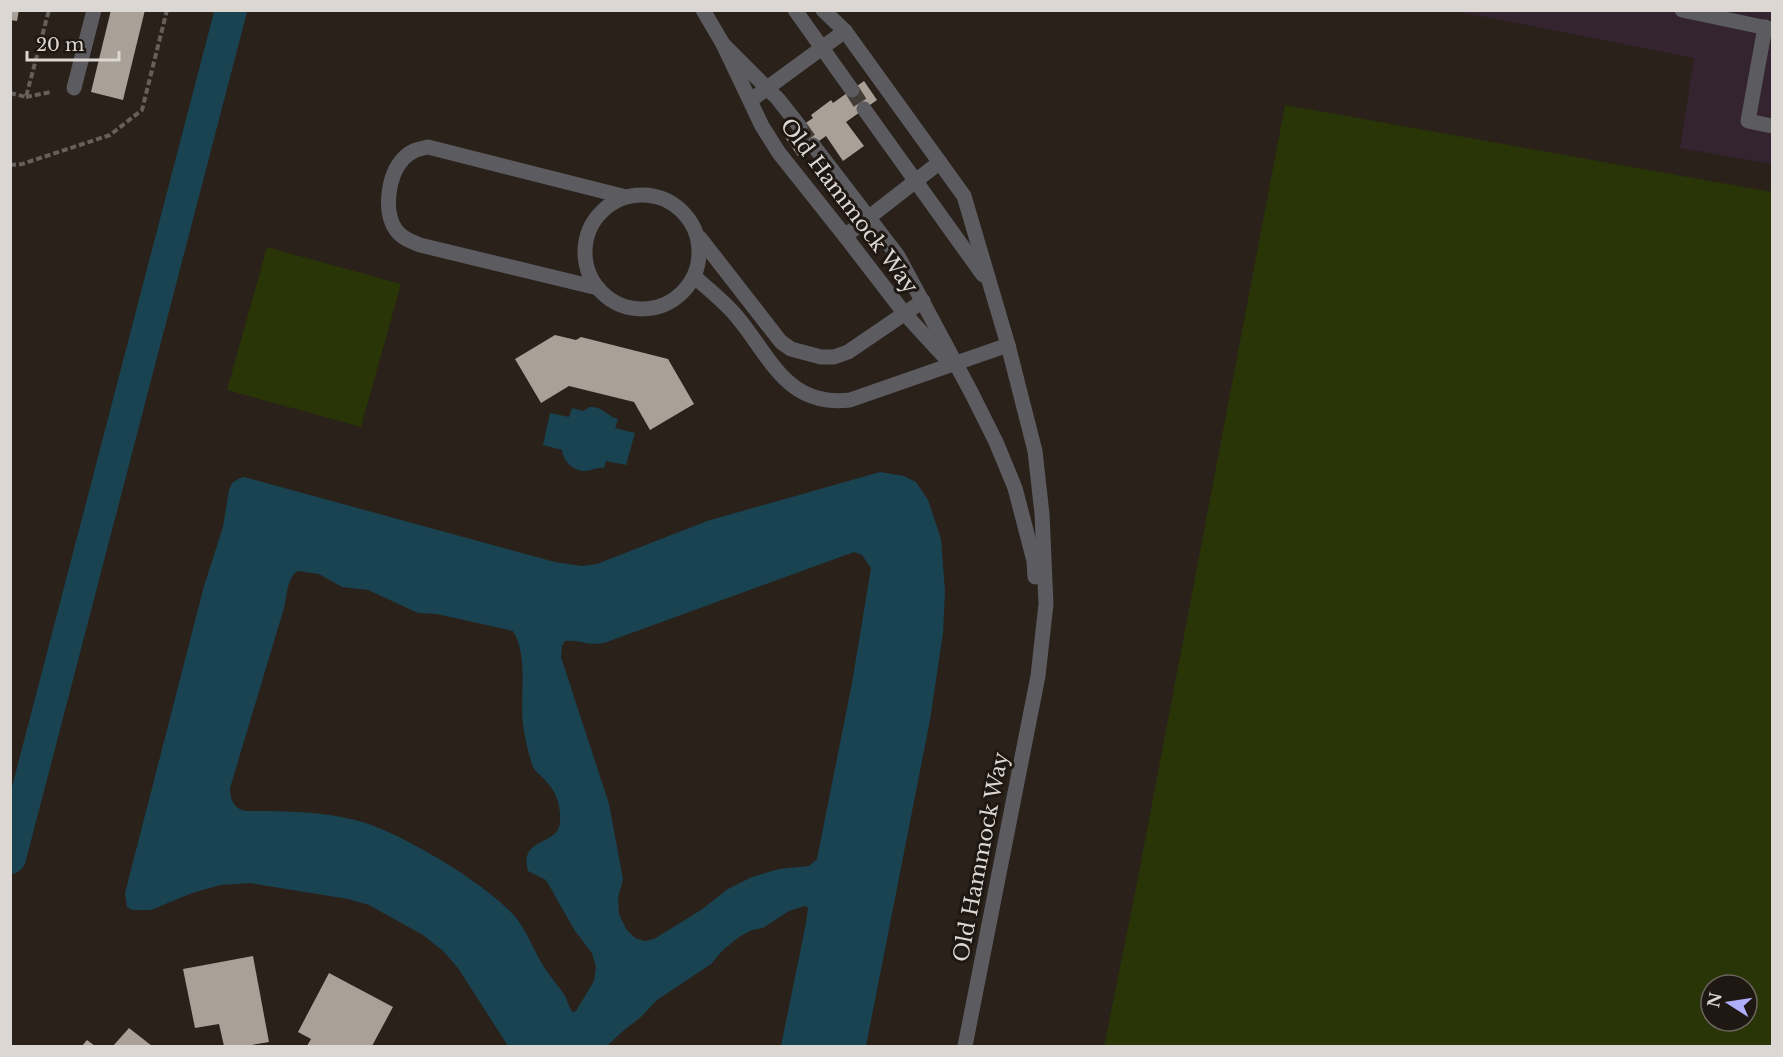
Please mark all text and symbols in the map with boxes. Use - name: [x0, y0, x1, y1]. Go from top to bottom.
- scale bar: [27, 24, 118, 62]
- text: 20 m: [36, 34, 84, 56]
- street label: Old Hammock Way: [775, 113, 924, 299]
- street label: Old Hammock Way: [948, 749, 1014, 964]
- north arrow: [1699, 973, 1759, 1033]
- text: N: [1703, 990, 1726, 1009]

